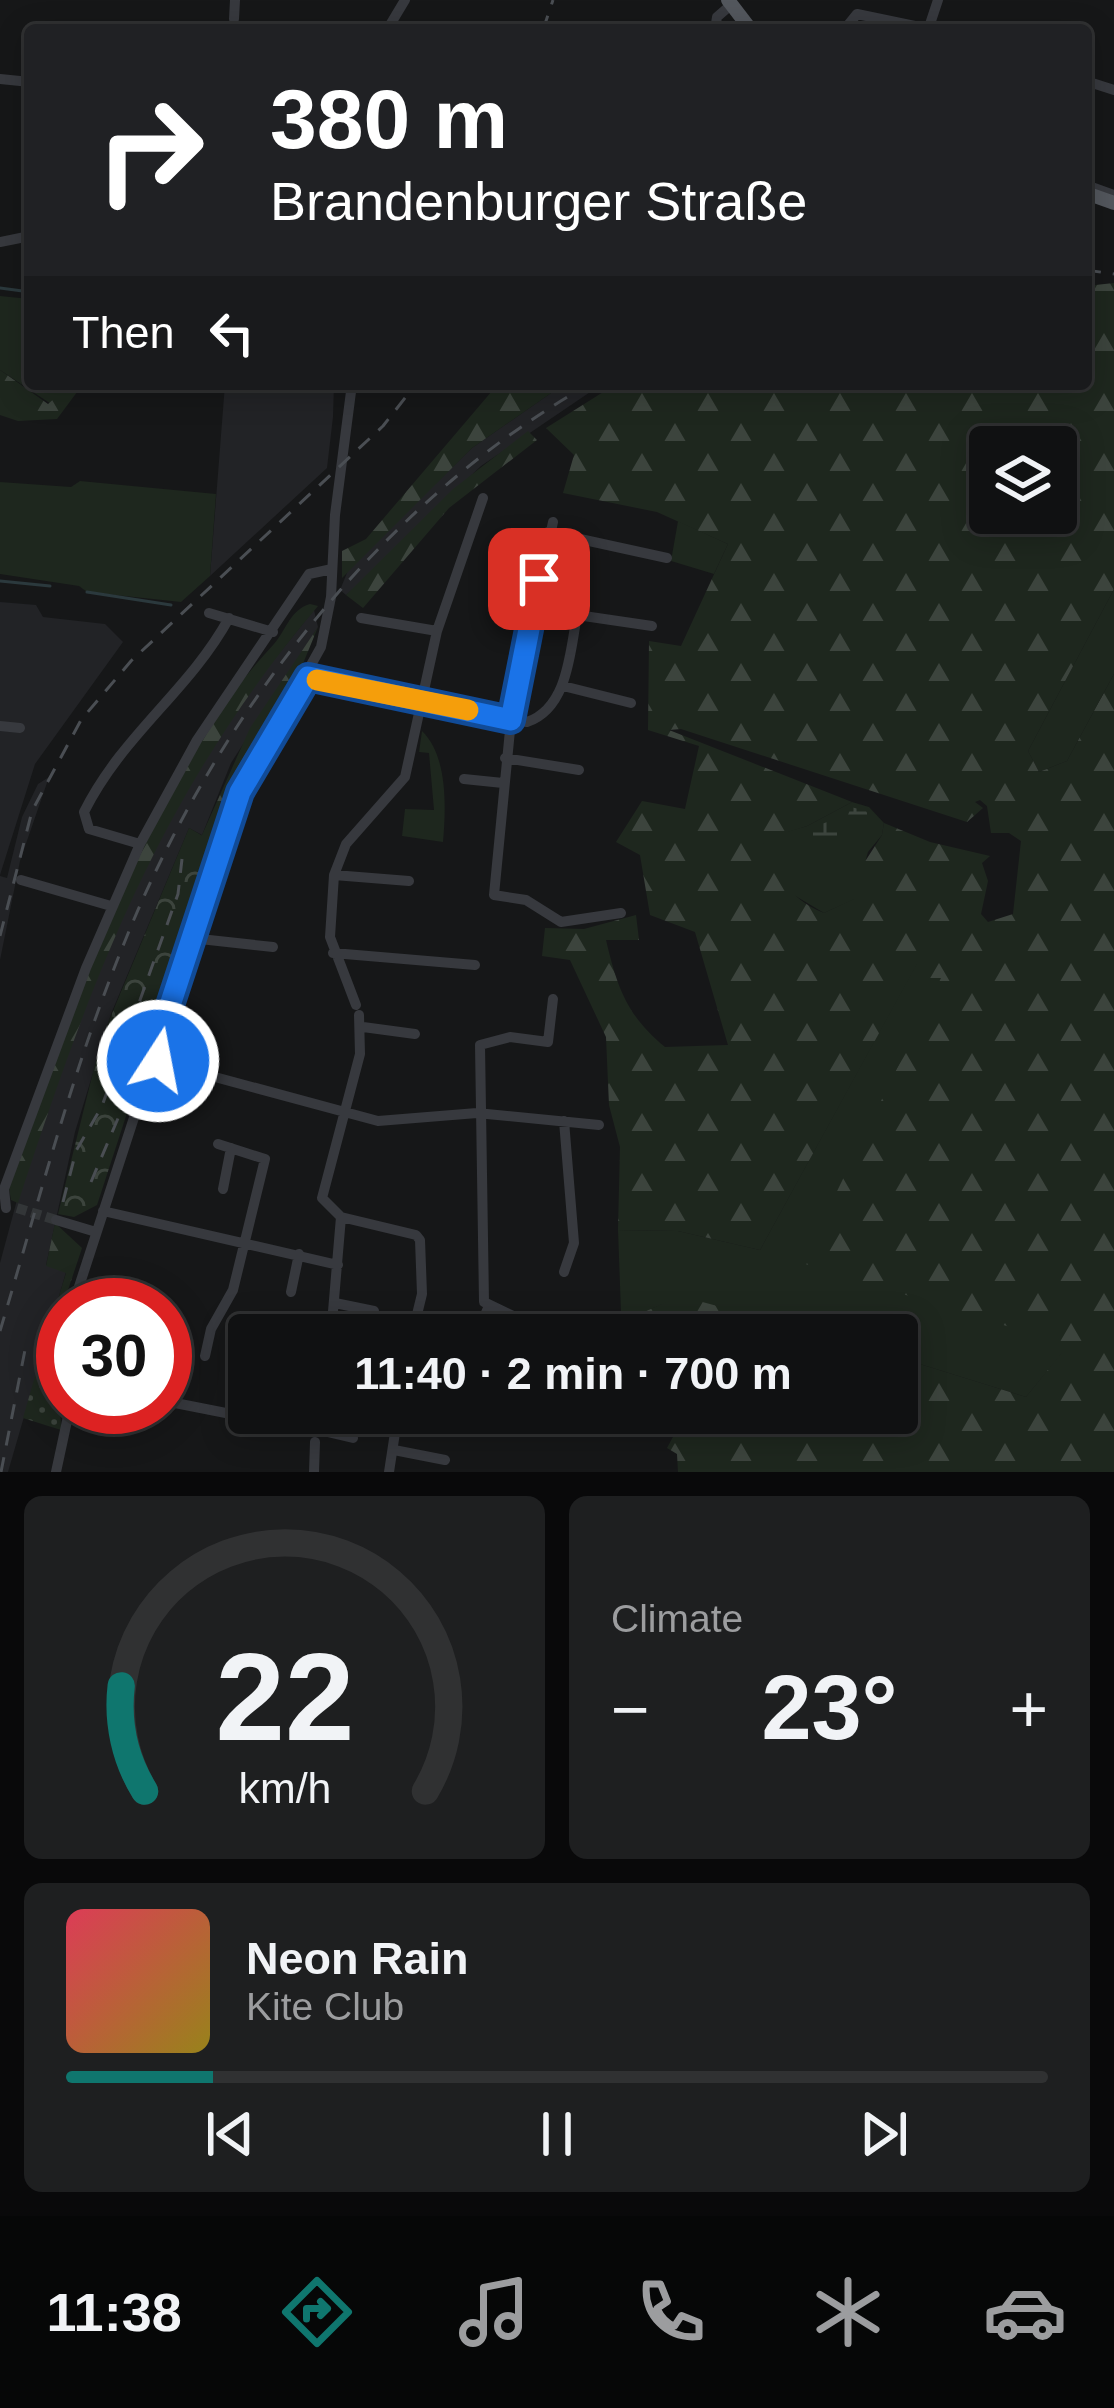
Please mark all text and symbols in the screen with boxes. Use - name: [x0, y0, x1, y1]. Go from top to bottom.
- icon: right: [72, 72, 228, 228]
- text: 380 m: [270, 72, 508, 166]
- text: Brandenburger Straße: [270, 171, 807, 231]
- icon: left: [199, 300, 265, 366]
- text: Then: [72, 307, 175, 358]
- map controls: [969, 426, 1077, 534]
- button: layers: [969, 426, 1077, 534]
- pin: [488, 528, 590, 630]
- icon: arrive: [506, 546, 572, 612]
- position arrow: [95, 998, 221, 1124]
- speed limit sign: 30: [36, 1278, 192, 1434]
- text: 11:40 · 2 min · 700 m: [354, 1348, 792, 1399]
- text: Climate: [611, 1597, 743, 1640]
- text: 22: [215, 1627, 354, 1766]
- text: 23°: [761, 1658, 898, 1758]
- text: −: [611, 1672, 650, 1746]
- text: +: [1009, 1672, 1048, 1746]
- text: km/h: [238, 1763, 331, 1811]
- text: Neon Rain: [246, 1933, 469, 1984]
- text: Kite Club: [246, 1985, 404, 2028]
- icon: previous: [197, 2101, 263, 2167]
- icon: pause: [524, 2101, 590, 2167]
- icon: next: [851, 2101, 917, 2167]
- icon: directions: [275, 2270, 359, 2354]
- icon: music: [452, 2270, 536, 2354]
- icon: phone: [629, 2270, 713, 2354]
- icon: climate: [806, 2270, 890, 2354]
- icon: car: [983, 2270, 1067, 2354]
- text: 11:38: [47, 2282, 182, 2342]

